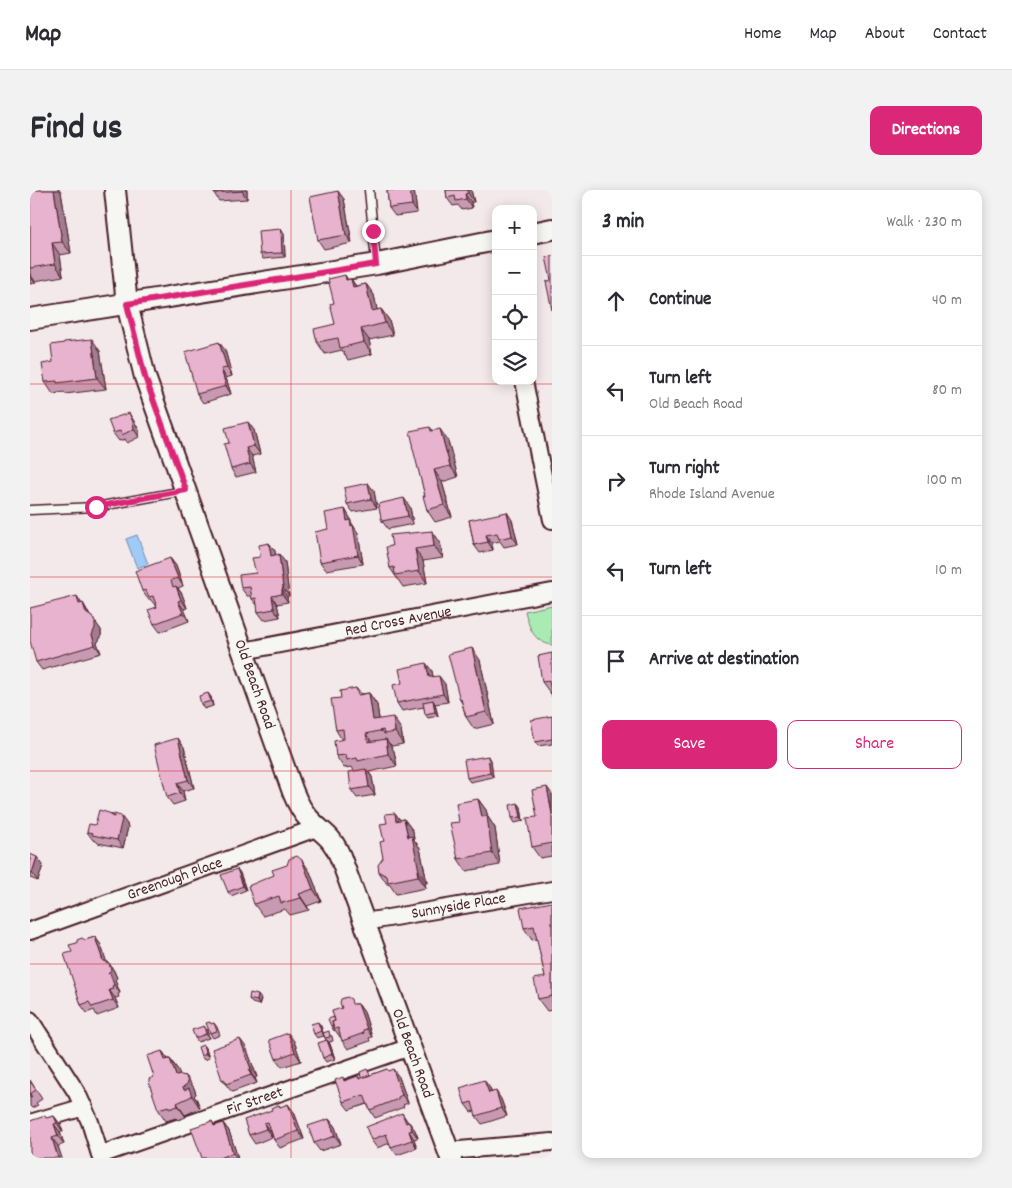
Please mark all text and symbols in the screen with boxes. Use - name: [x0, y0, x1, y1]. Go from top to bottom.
- text: Map: [25, 18, 61, 52]
- text: Home: [744, 22, 781, 47]
- text: Map: [809, 22, 837, 47]
- text: About: [865, 22, 905, 47]
- text: Contact: [933, 22, 987, 47]
- text: Find us: [30, 105, 122, 155]
- button: Directions: [870, 106, 982, 155]
- map controls: [492, 205, 537, 385]
- button: +: [492, 205, 537, 250]
- text: 3 min: [602, 208, 644, 238]
- text: Walk · 230 m: [886, 211, 962, 234]
- route end: [362, 220, 385, 243]
- button: −: [492, 250, 537, 295]
- icon: ahead: [602, 287, 630, 315]
- text: Continue: [649, 287, 711, 314]
- text: 40 m: [932, 289, 962, 312]
- button: locate: [492, 295, 537, 340]
- button: layers: [492, 340, 537, 385]
- text: Turn left: [649, 366, 712, 393]
- icon: left: [602, 377, 630, 405]
- text: 80 m: [932, 379, 962, 402]
- text: Old Beach Road: [649, 393, 743, 416]
- text: Turn right: [649, 456, 720, 483]
- icon: right: [602, 467, 630, 495]
- text: 100 m: [926, 469, 962, 492]
- text: Rhode Island Avenue: [649, 483, 775, 506]
- route start: [85, 496, 108, 519]
- icon: left: [602, 557, 630, 585]
- text: Turn left: [649, 557, 712, 584]
- text: 10 m: [935, 559, 962, 582]
- street label: Red Cross Avenue: [343, 600, 453, 643]
- street label: Old Beach Road: [228, 636, 281, 732]
- icon: arrive: [602, 647, 630, 675]
- text: Arrive at destination: [649, 647, 799, 674]
- button: Save: [602, 720, 777, 769]
- button: Share: [787, 720, 962, 769]
- street label: Greenough Place: [124, 851, 226, 907]
- street label: Sunnyside Place: [410, 887, 508, 925]
- street label: Old Beach Road: [386, 1005, 439, 1101]
- street label: Fir Street: [223, 1081, 286, 1122]

